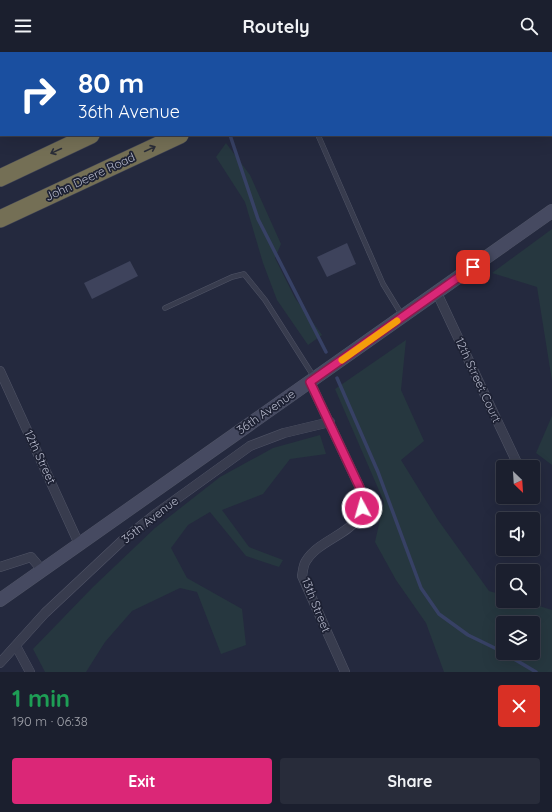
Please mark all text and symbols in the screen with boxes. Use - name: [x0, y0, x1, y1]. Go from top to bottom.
- icon: menu: [12, 15, 34, 37]
- text: Routely: [242, 15, 310, 38]
- icon: search: [518, 15, 540, 37]
- text: 80 m: [78, 65, 144, 100]
- icon: right: [12, 68, 64, 120]
- text: 36th Avenue: [78, 100, 180, 123]
- one-way arrow: [143, 145, 155, 152]
- one-way arrow: [50, 148, 62, 156]
- street label: John Deere Road: [42, 149, 137, 204]
- pin: [456, 250, 490, 284]
- icon: arrive: [462, 256, 484, 278]
- street label: 12th Street Court: [452, 335, 505, 425]
- street label: 36th Avenue: [234, 386, 298, 437]
- street label: 12th Street: [21, 427, 60, 486]
- north arrow: [496, 460, 540, 504]
- map controls: [496, 460, 540, 660]
- position arrow: [341, 487, 383, 529]
- street label: 35th Avenue: [118, 493, 181, 546]
- button: sound: [496, 512, 540, 556]
- button: search: [496, 564, 540, 608]
- street label: 13th Street: [299, 575, 334, 634]
- button: layers: [496, 616, 540, 660]
- text: 1 min: [12, 683, 70, 713]
- button: close: [498, 685, 540, 727]
- text: 190 m · 06:38: [12, 713, 88, 729]
- button: Exit: [12, 758, 272, 804]
- button: Share: [280, 758, 540, 804]

